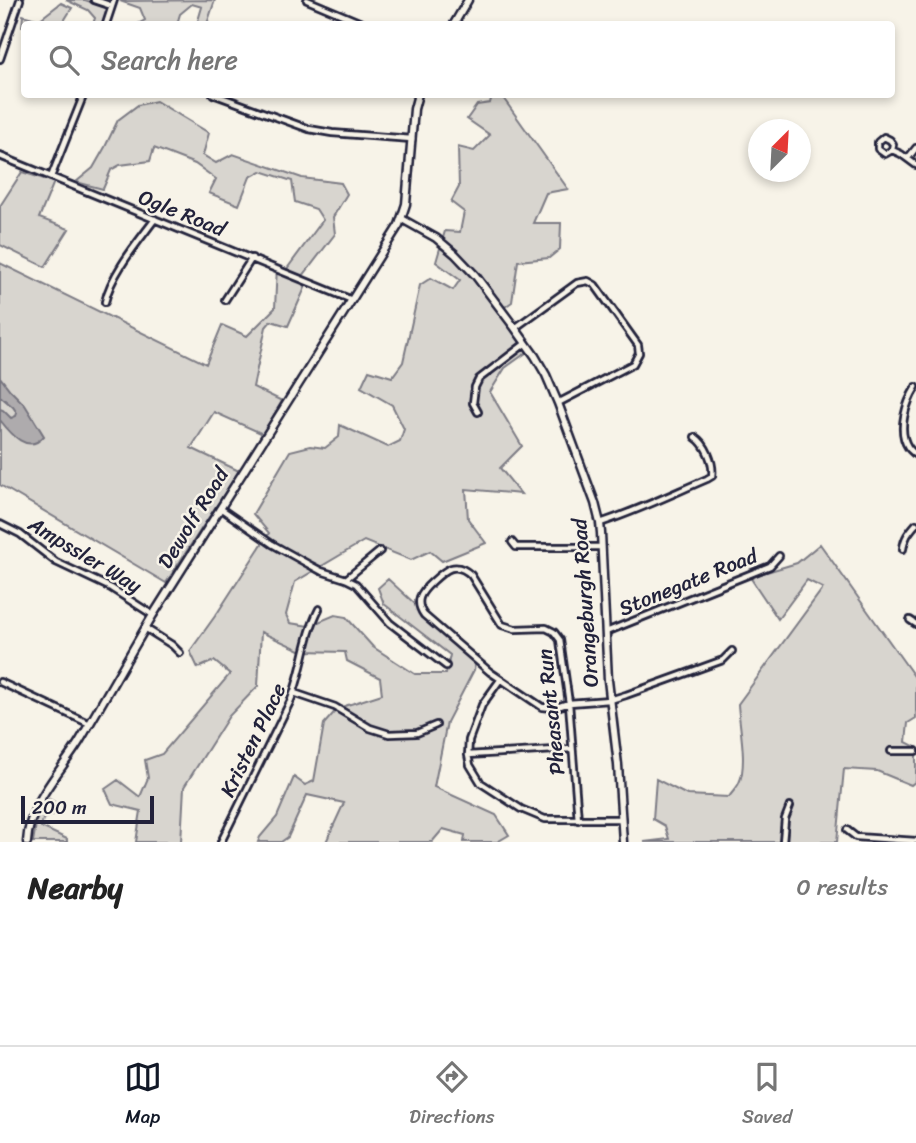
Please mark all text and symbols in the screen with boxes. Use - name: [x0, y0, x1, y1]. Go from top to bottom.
- search box: [21, 21, 895, 98]
- text: Search here: [101, 37, 238, 83]
- icon: search: [45, 41, 83, 79]
- north arrow: [748, 119, 811, 182]
- street label: Ogle Road: [132, 178, 233, 248]
- street label: Dewolf Road: [147, 458, 240, 576]
- street label: Ampssler Way: [20, 505, 150, 604]
- street label: Orangeburgh Road: [560, 515, 610, 689]
- street label: Stonegate Road: [613, 536, 765, 627]
- street label: Pheasant Run: [525, 647, 577, 777]
- street label: Kristen Place: [209, 676, 297, 804]
- text: 200 m: [32, 791, 87, 824]
- scale bar: [21, 793, 154, 825]
- text: Nearby: [28, 861, 123, 915]
- text: 0 results: [796, 867, 888, 908]
- tab: Map: [124, 1058, 162, 1133]
- tab: Directions: [409, 1058, 495, 1133]
- tab: Saved: [742, 1058, 792, 1133]

